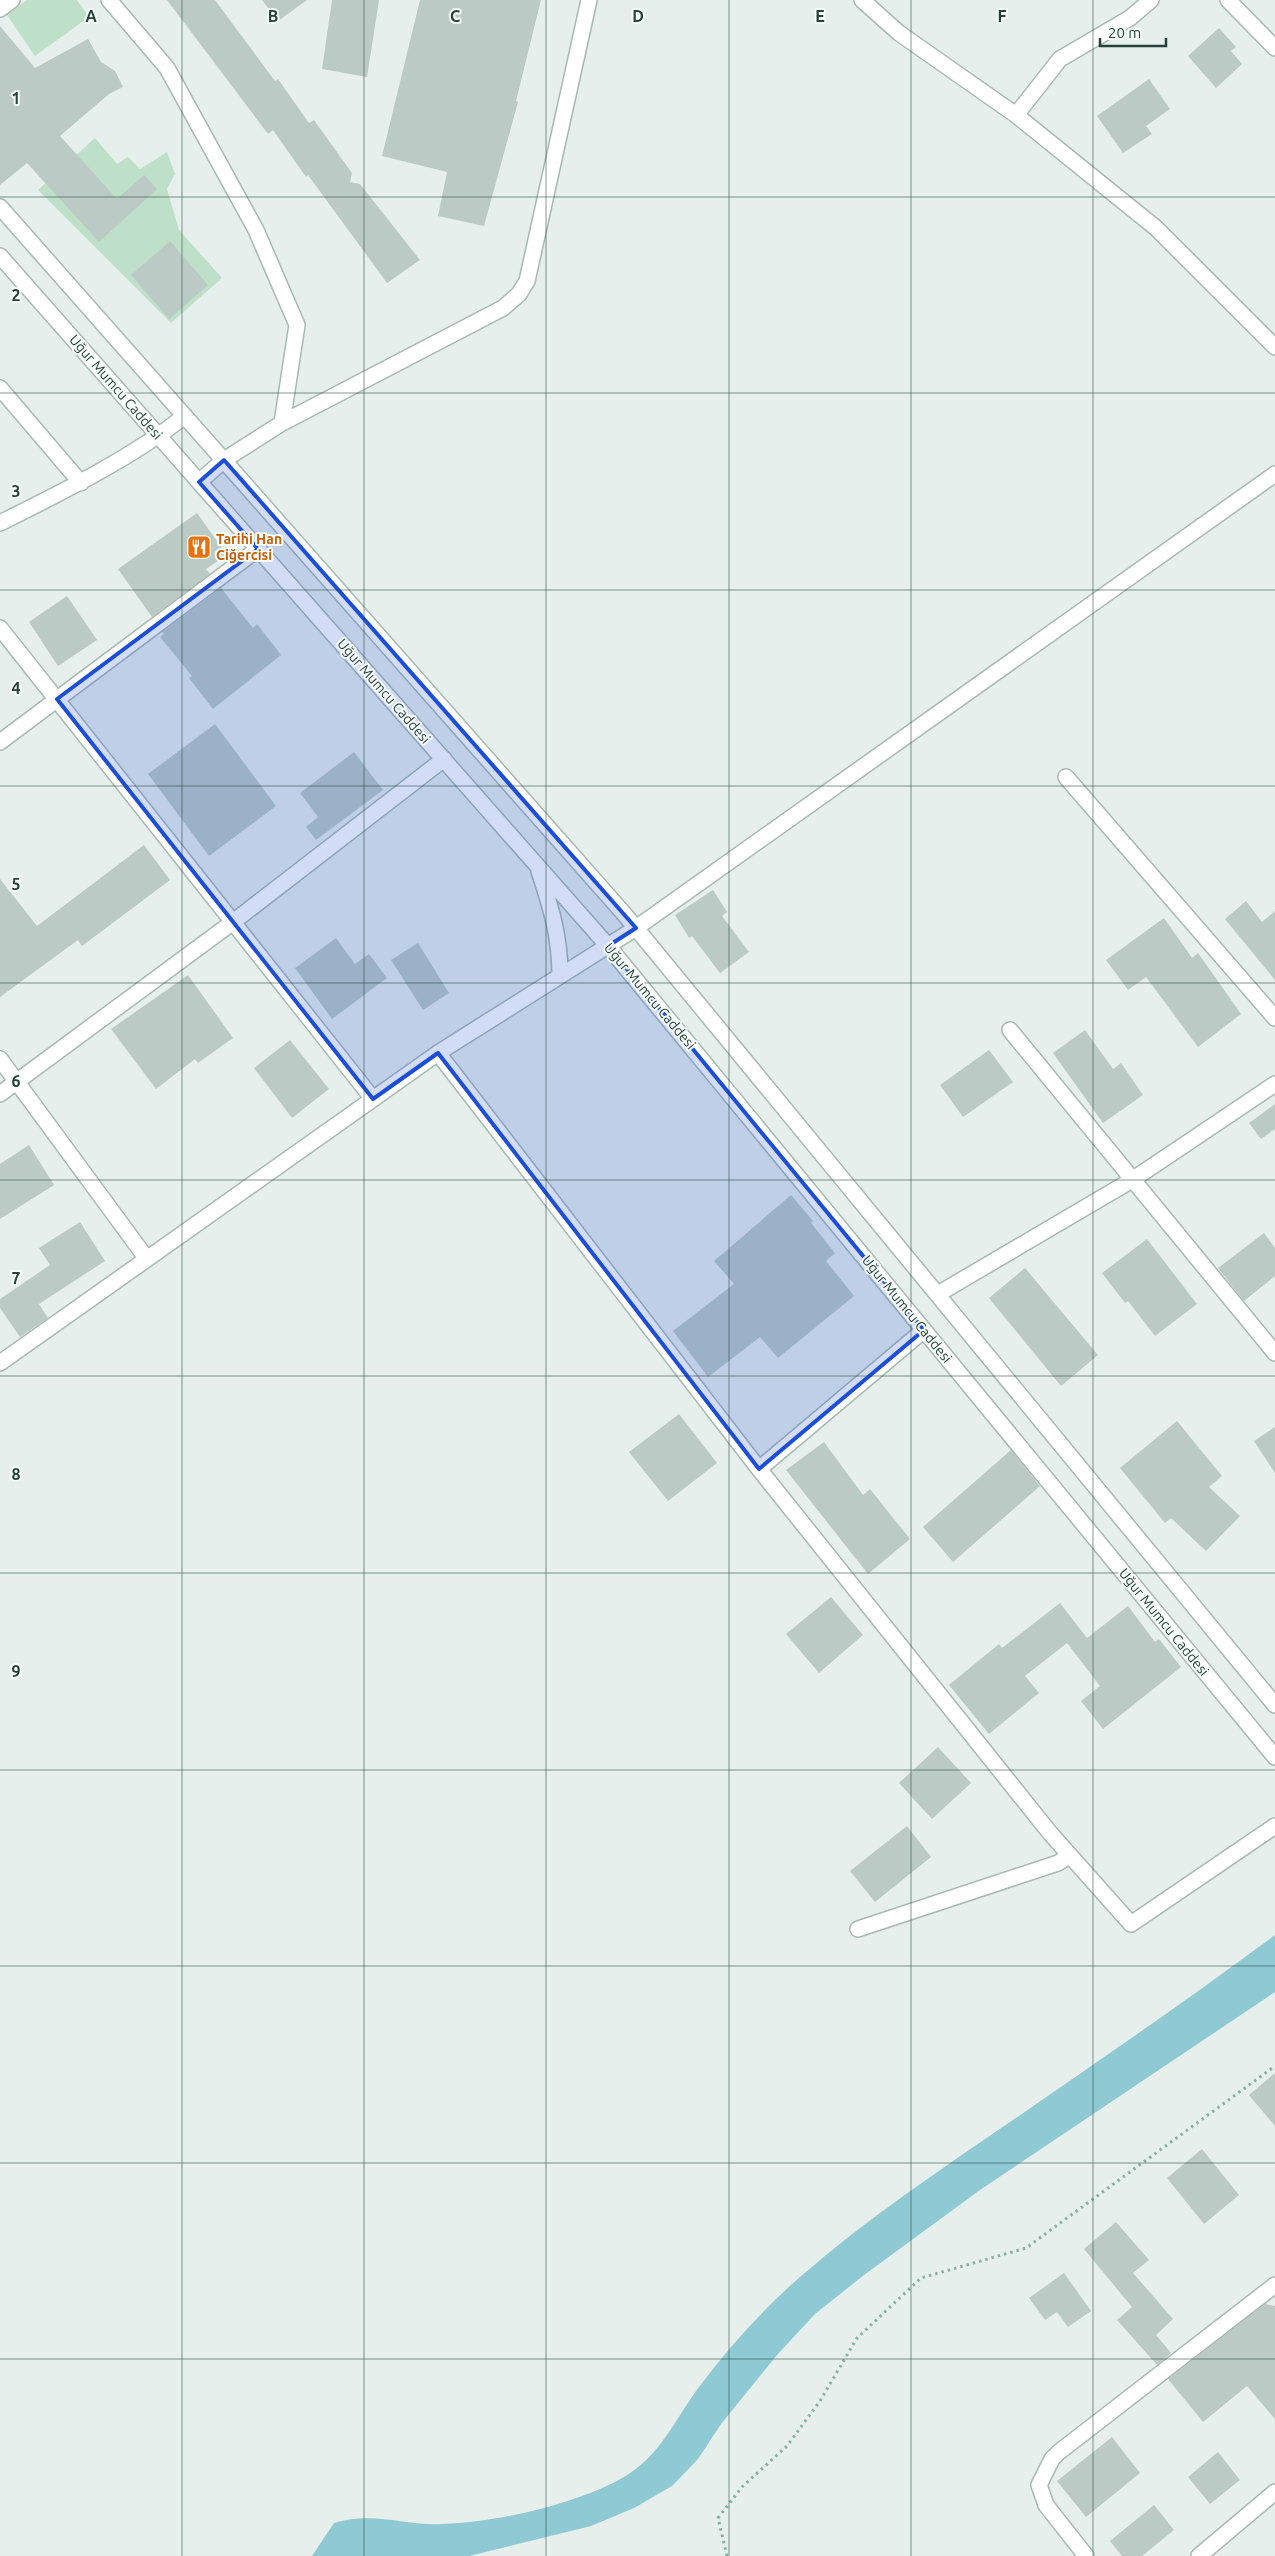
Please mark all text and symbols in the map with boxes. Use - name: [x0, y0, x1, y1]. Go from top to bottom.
- text: A: [85, 7, 97, 25]
- text: B: [268, 7, 278, 25]
- text: C: [450, 7, 460, 25]
- text: D: [632, 7, 644, 25]
- text: E: [815, 7, 825, 25]
- text: F: [998, 7, 1007, 25]
- scale bar: [1100, 15, 1166, 47]
- text: 20 m: [1108, 24, 1141, 41]
- text: 1: [11, 89, 21, 107]
- text: 2: [11, 286, 21, 304]
- street label: Uğur Mumcu Caddesi: [66, 331, 166, 443]
- text: 3: [11, 482, 21, 500]
- place label: Tarihi Han Ciğercisi: [216, 531, 282, 563]
- restaurant icon: Tarihi Han Ciğercisi: [186, 534, 212, 560]
- street label: Uğur Mumcu Caddesi: [334, 635, 434, 747]
- text: 4: [11, 679, 21, 697]
- text: 5: [11, 875, 21, 893]
- street label: Uğur Mumcu Caddesi: [601, 940, 699, 1052]
- text: 6: [11, 1072, 21, 1090]
- street label: Uğur Mumcu Caddesi: [859, 1252, 955, 1366]
- text: 7: [11, 1269, 21, 1287]
- text: 8: [11, 1465, 21, 1483]
- street label: Uğur Mumcu Caddesi: [1116, 1565, 1212, 1679]
- text: 9: [11, 1662, 21, 1680]

